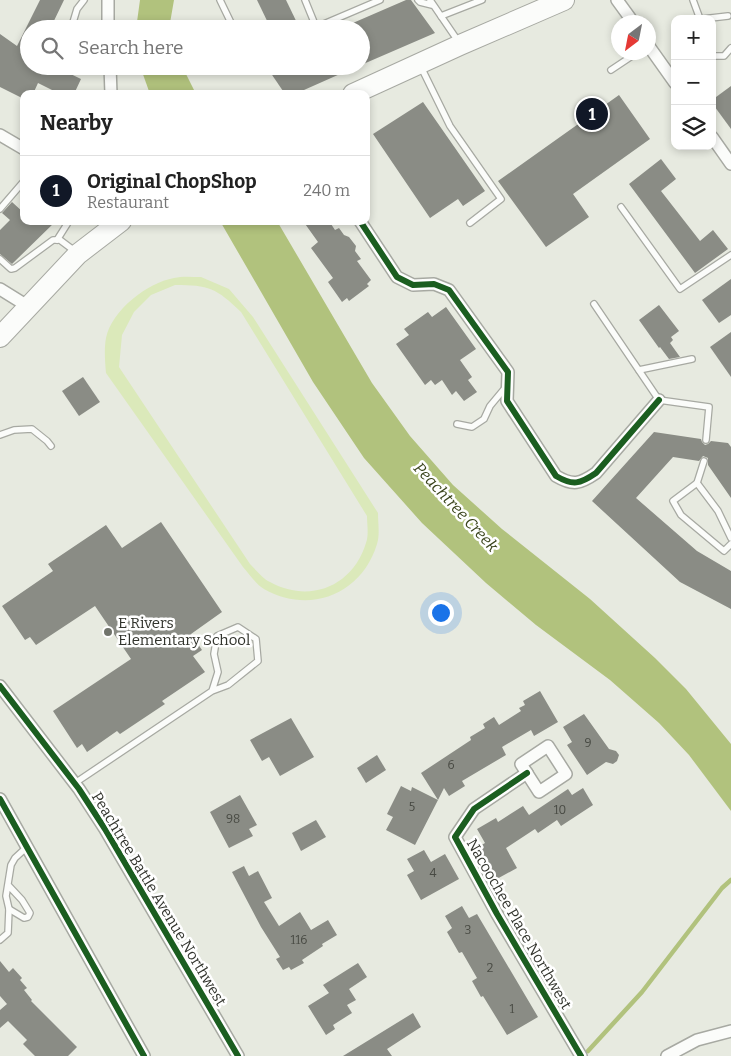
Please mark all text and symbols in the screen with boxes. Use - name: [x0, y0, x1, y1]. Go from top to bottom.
- north arrow: [611, 15, 656, 60]
- map controls: [671, 15, 716, 150]
- button: +: [671, 15, 716, 60]
- search box: [20, 20, 370, 75]
- icon: search: [38, 34, 66, 62]
- text: Search here: [78, 36, 183, 59]
- button: −: [671, 60, 716, 105]
- pin: 1: [576, 95, 608, 133]
- button: layers: [671, 105, 716, 150]
- text: Nearby: [40, 110, 113, 136]
- text: Original ChopShop: [87, 170, 257, 193]
- text: 1: [53, 181, 59, 200]
- text: 240 m: [303, 181, 350, 200]
- text: Restaurant: [87, 193, 169, 212]
- water label: Peachtree Creek: [410, 459, 502, 556]
- your location: [428, 600, 454, 626]
- place label: E Rivers Elementary School: [118, 614, 250, 649]
- marker: E Rivers Elementary School: [102, 626, 114, 638]
- house number: 9: [584, 736, 592, 750]
- house number: 6: [447, 758, 455, 772]
- street label: Peachtree Battle Avenue Northwest: [88, 789, 230, 1010]
- house number: 5: [409, 800, 415, 814]
- house number: 10: [554, 803, 566, 817]
- house number: 98: [226, 812, 240, 826]
- street label: Nacoochee Place Northwest: [463, 835, 576, 1013]
- house number: 4: [429, 866, 437, 880]
- house number: 3: [465, 923, 472, 937]
- house number: 116: [291, 933, 307, 947]
- house number: 2: [487, 961, 493, 975]
- house number: 1: [510, 1002, 515, 1016]

